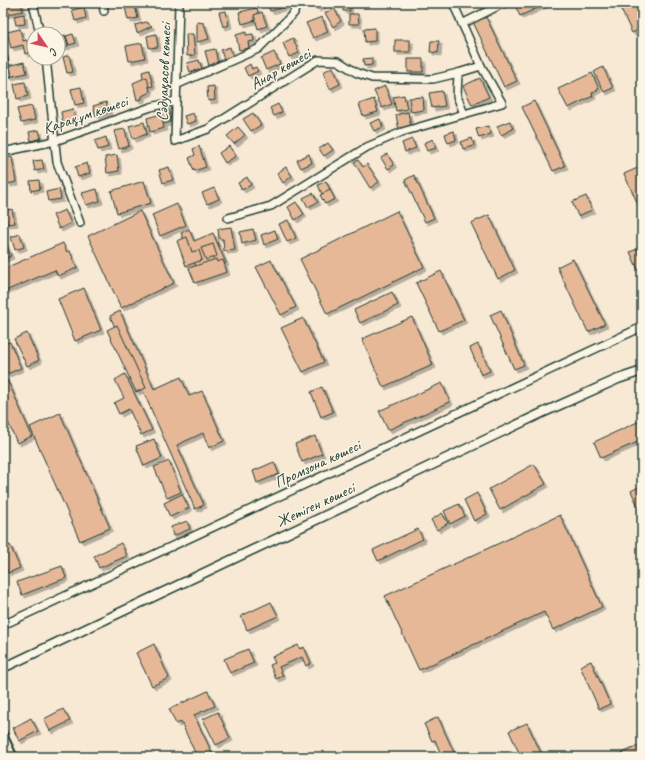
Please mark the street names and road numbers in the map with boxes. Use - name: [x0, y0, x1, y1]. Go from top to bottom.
- street label: Сәдуақасов көшесі: [152, 21, 176, 122]
- street label: Анар көшесі: [247, 43, 316, 94]
- street label: Қарақұм көшесі: [40, 90, 132, 139]
- street label: Промзона көшесі: [271, 434, 365, 493]
- street label: Жетіген көшесі: [273, 477, 360, 532]

